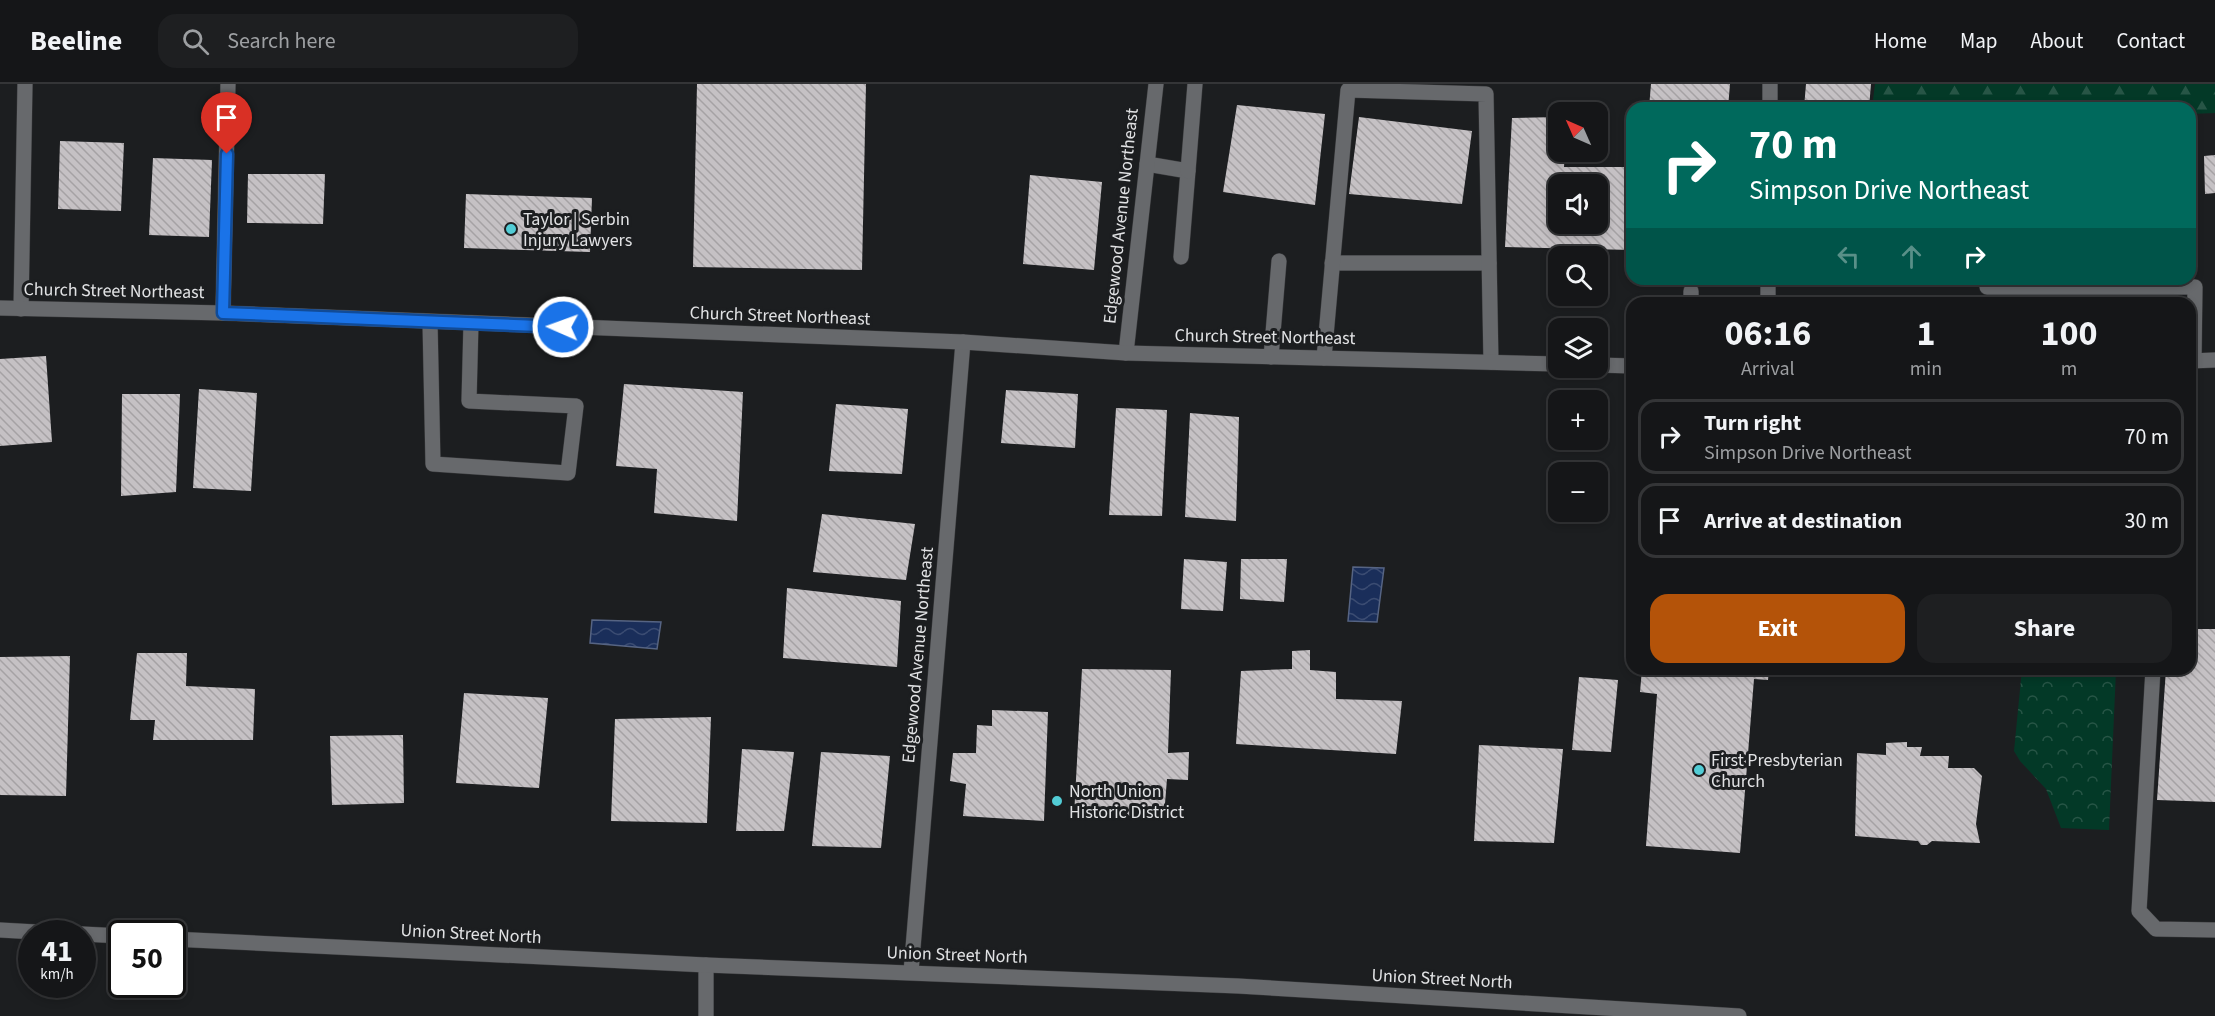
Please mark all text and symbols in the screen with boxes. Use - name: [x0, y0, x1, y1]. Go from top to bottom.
- search box: [158, 14, 578, 68]
- text: Beeline: [30, 21, 122, 61]
- icon: search: [179, 25, 212, 58]
- text: Search here: [227, 25, 336, 57]
- text: Home: [1874, 26, 1927, 56]
- text: Map: [1960, 26, 1998, 56]
- text: About: [2031, 26, 2083, 56]
- text: Contact: [2116, 26, 2185, 56]
- pin: [201, 92, 252, 154]
- icon: arrive: [210, 101, 243, 134]
- north arrow: [1548, 102, 1608, 162]
- map controls: [1548, 102, 1608, 522]
- street label: Edgewood Avenue Northeast: [1097, 107, 1145, 325]
- text: 70 m: [1749, 115, 1838, 175]
- icon: right: [1650, 126, 1728, 204]
- text: Simpson Drive Northeast: [1749, 171, 2029, 210]
- button: sound: [1548, 174, 1608, 234]
- place label: Taylor | Serbin Injury Lawyers: [523, 207, 632, 253]
- marker: Taylor | Serbin Injury Lawyers: [504, 222, 518, 236]
- icon: left: [1832, 240, 1865, 273]
- icon: ahead: [1895, 240, 1928, 273]
- icon: right: [1958, 240, 1991, 273]
- button: search: [1548, 246, 1608, 306]
- street label: Church Street Northeast: [23, 277, 205, 305]
- position arrow: [531, 295, 595, 359]
- street label: Church Street Northeast: [689, 300, 871, 332]
- text: 06:16: [1724, 308, 1811, 359]
- text: 1: [1916, 308, 1935, 359]
- text: 100: [2041, 308, 2098, 359]
- button: layers: [1548, 318, 1608, 378]
- street label: Church Street Northeast: [1174, 323, 1356, 351]
- text: Arrival: [1741, 355, 1795, 383]
- text: min: [1910, 355, 1942, 383]
- text: m: [2061, 355, 2077, 383]
- button: +: [1548, 390, 1608, 450]
- text: Turn right: [1704, 407, 1801, 439]
- icon: right: [1653, 420, 1686, 453]
- text: 70 m: [2124, 421, 2169, 453]
- text: Simpson Drive Northeast: [1704, 439, 1912, 467]
- button: −: [1548, 462, 1608, 522]
- icon: arrive: [1653, 504, 1686, 537]
- text: Arrive at destination: [1704, 505, 1902, 537]
- text: 30 m: [2124, 505, 2169, 537]
- street label: Edgewood Avenue Northeast: [896, 546, 940, 764]
- button: Exit: [1650, 594, 1905, 663]
- button: Share: [1917, 594, 2172, 663]
- place label: First Presbyterian Church: [1711, 748, 1843, 794]
- marker: First Presbyterian Church: [1692, 763, 1706, 777]
- place label: North Union Historic District: [1069, 779, 1184, 825]
- marker: North Union Historic District: [1050, 794, 1064, 808]
- street label: Union Street North: [400, 918, 542, 950]
- speed limit sign: 50: [108, 920, 186, 998]
- text: 41: [41, 930, 73, 973]
- street label: Union Street North: [886, 940, 1028, 970]
- street label: Union Street North: [1371, 963, 1513, 995]
- text: km/h: [40, 964, 74, 985]

